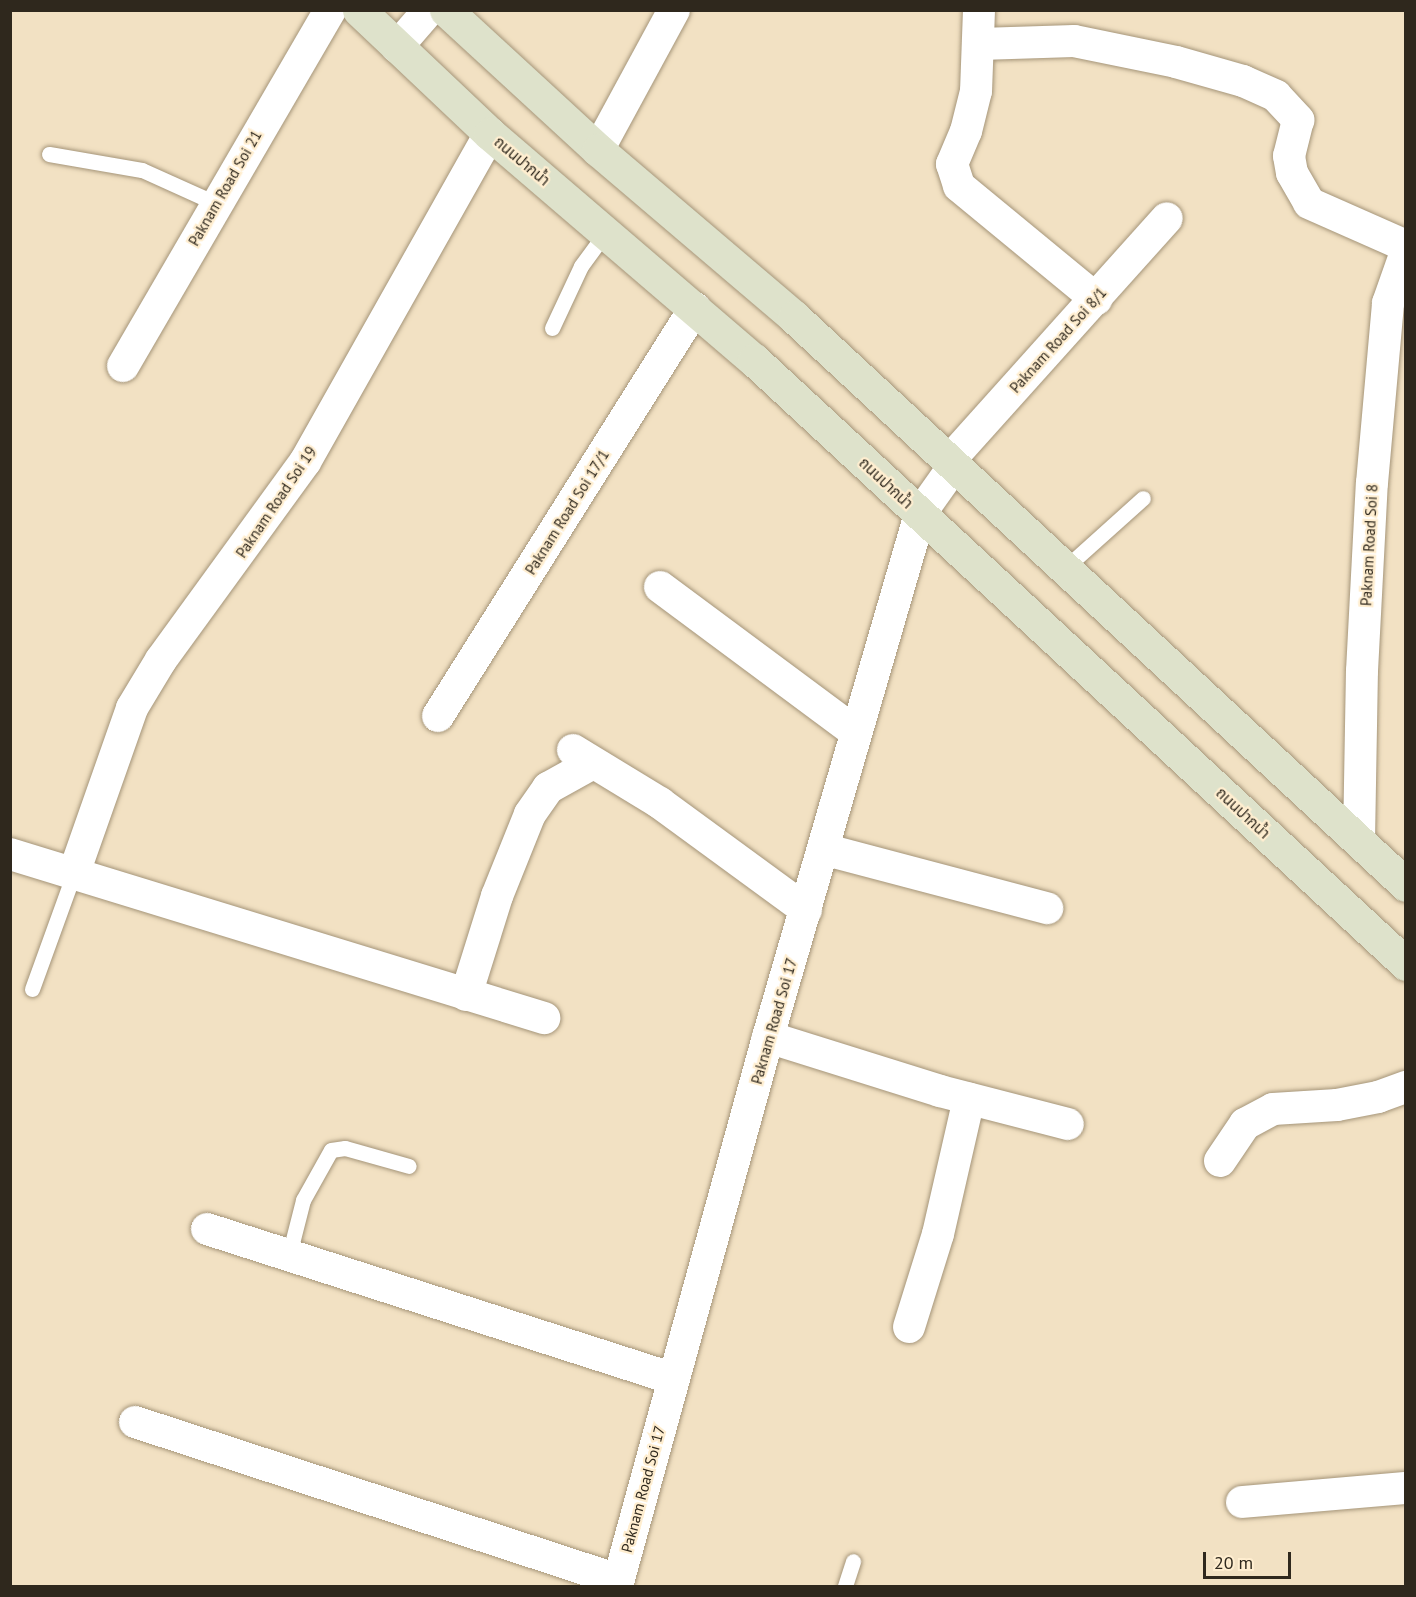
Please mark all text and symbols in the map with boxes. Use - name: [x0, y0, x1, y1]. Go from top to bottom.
- street label: Paknam Road Soi 21: [185, 127, 265, 249]
- street label: ถนนปากน้ำ: [491, 133, 553, 189]
- street label: Paknam Road Soi 8/1: [1006, 284, 1110, 396]
- street label: Paknam Road Soi 19: [232, 443, 320, 561]
- street label: Paknam Road Soi 17/1: [521, 446, 613, 578]
- street label: ถนนปากน้ำ: [855, 454, 917, 512]
- street label: Paknam Road Soi 8: [1357, 483, 1381, 607]
- street label: ถนนปากน้ำ: [1212, 784, 1274, 842]
- street label: Paknam Road Soi 17: [747, 956, 801, 1086]
- street label: Paknam Road Soi 17: [617, 1424, 669, 1554]
- scale bar: [1206, 1540, 1294, 1578]
- text: 20 m: [1214, 1551, 1253, 1574]

